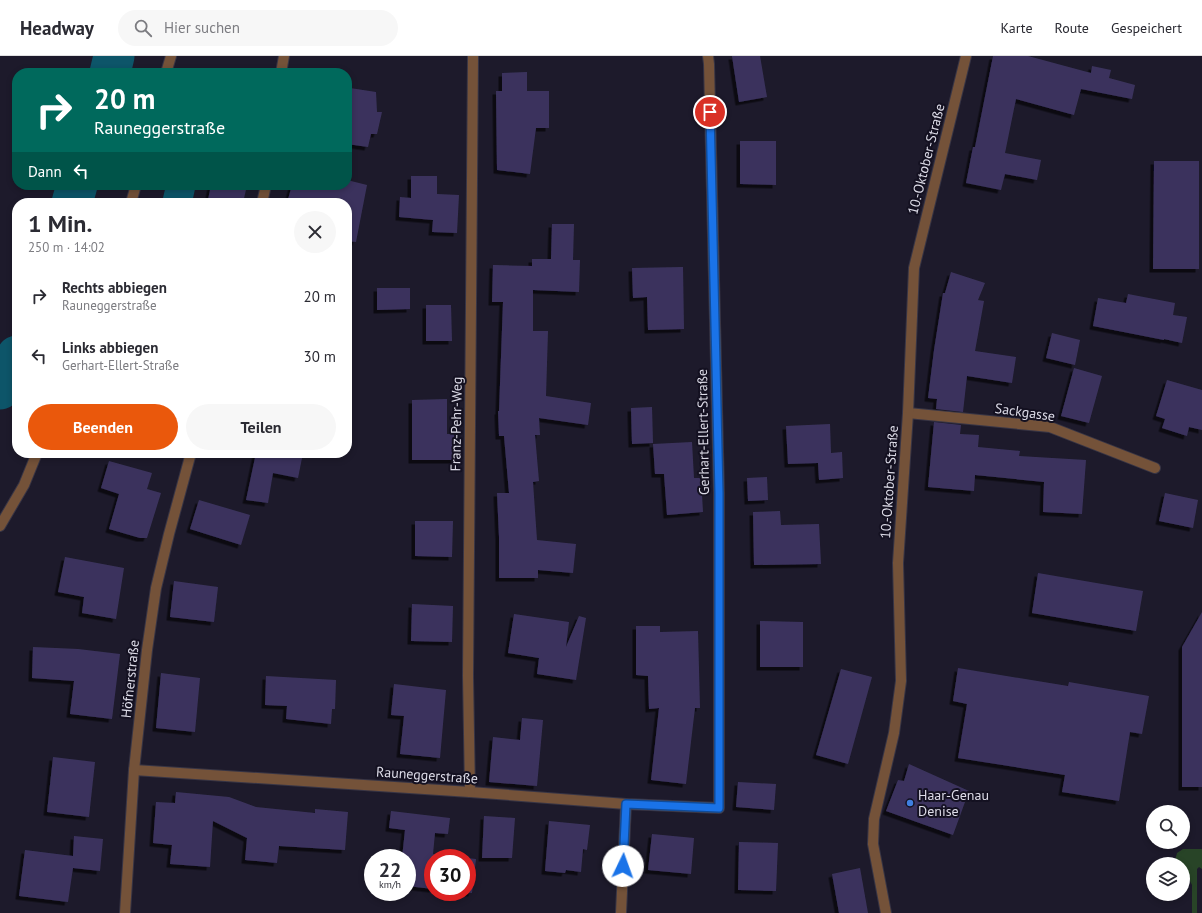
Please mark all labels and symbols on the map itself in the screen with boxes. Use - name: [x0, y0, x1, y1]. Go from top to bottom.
- pin: [693, 95, 727, 129]
- street label: 10.-Oktober-Straße: [904, 102, 948, 216]
- street label: Gerhart-Ellert-Straße: [693, 369, 713, 495]
- street label: Franz-Pehr-Weg: [446, 376, 466, 472]
- street label: Sackgasse: [994, 399, 1056, 425]
- street label: 10.-Oktober-Straße: [876, 425, 902, 539]
- street label: Höfnerstraße: [117, 639, 143, 719]
- street label: Rauneggerstraße: [376, 762, 478, 788]
- place label: Haar-Genau Denise: [918, 786, 989, 820]
- marker: Haar-Genau Denise: [905, 798, 915, 808]
- position arrow: [602, 845, 644, 887]
- speed limit sign: 30: [424, 849, 476, 901]

